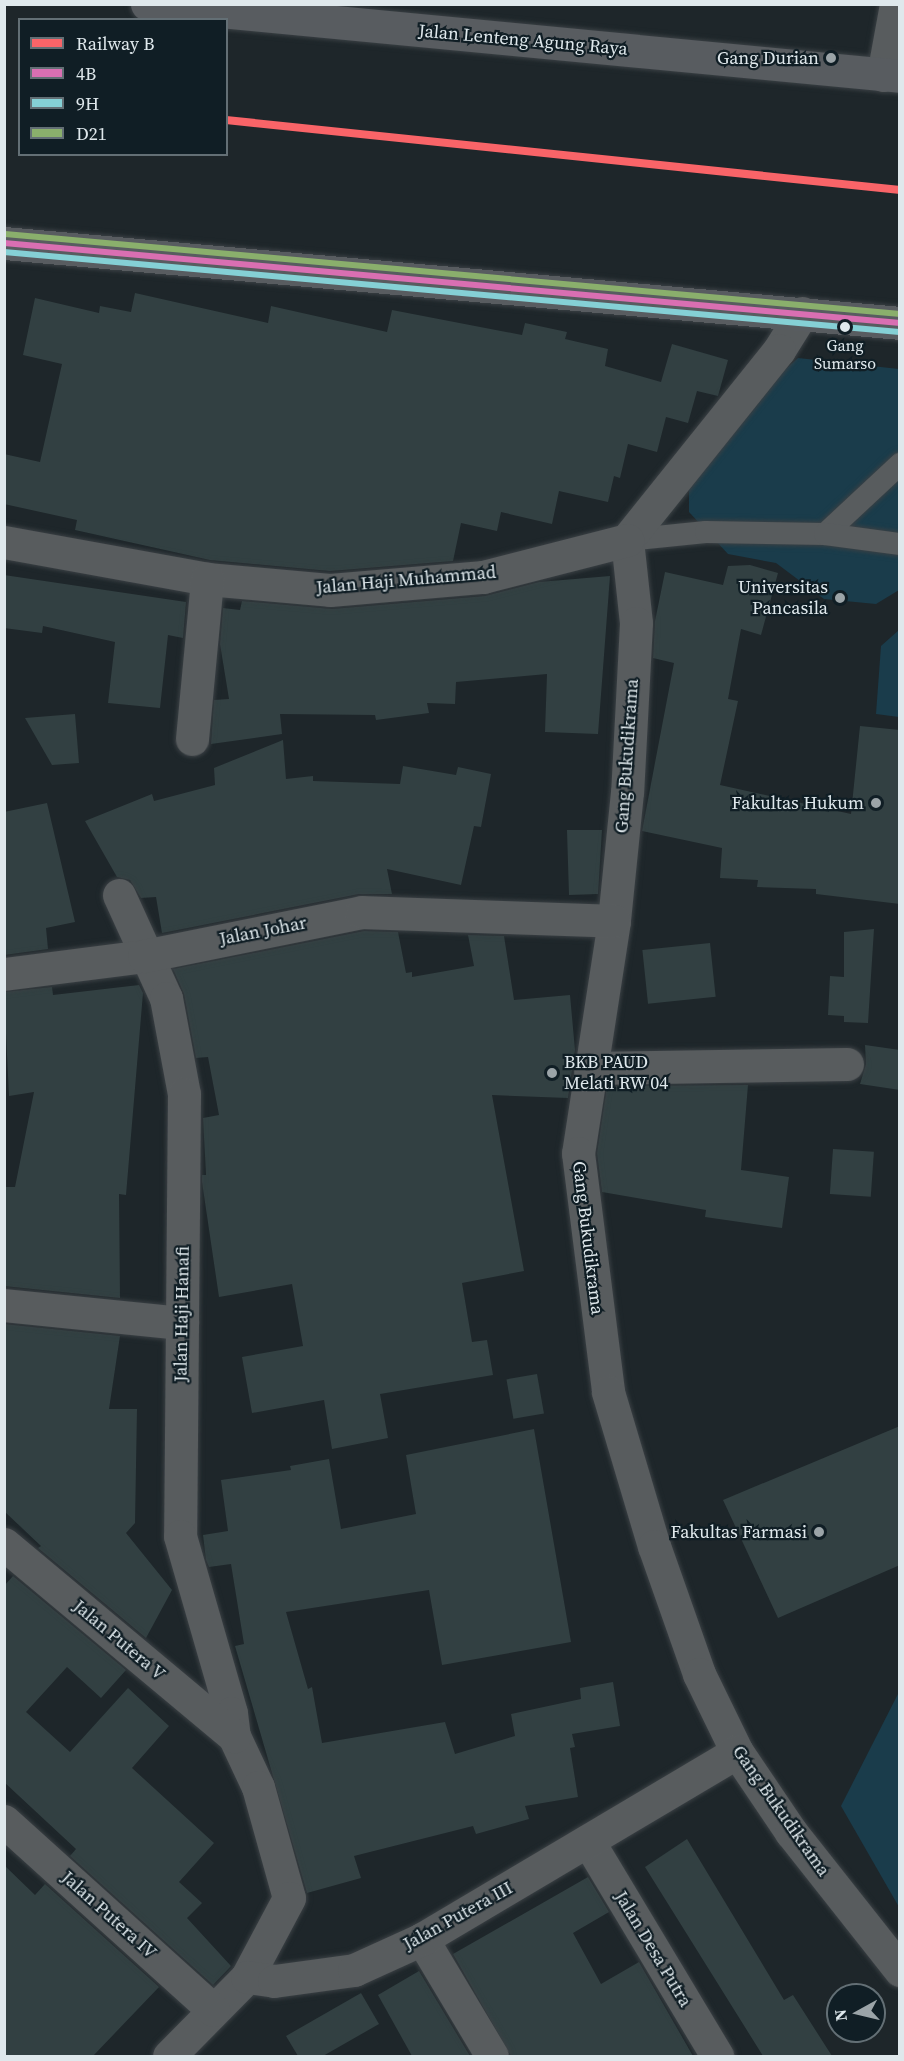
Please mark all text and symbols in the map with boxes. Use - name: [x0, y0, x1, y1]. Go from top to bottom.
- legend: [18, 18, 228, 156]
- street label: Jalan Lenteng Agung Raya: [417, 20, 629, 60]
- text: Railway B: [76, 31, 155, 56]
- place label: Gang Durian: [717, 47, 819, 69]
- marker: Gang Durian: [824, 51, 838, 65]
- text: 4B: [76, 61, 96, 86]
- text: 9H: [76, 91, 99, 116]
- text: D21: [76, 121, 107, 146]
- marker: Gang Sumarso: [839, 321, 851, 333]
- place label: Gang Sumarso: [814, 335, 876, 373]
- street label: Jalan Haji Muhammad: [315, 561, 497, 599]
- place label: Universitas Pancasila: [738, 577, 828, 620]
- marker: Universitas Pancasila: [833, 591, 847, 605]
- street label: Gang Bukudikrama: [611, 678, 643, 834]
- place label: Fakultas Hukum: [732, 792, 864, 814]
- marker: Fakultas Hukum: [869, 796, 883, 810]
- street label: Jalan Johar: [218, 912, 308, 950]
- place label: BKB PAUD Melati RW 04: [564, 1052, 669, 1094]
- marker: BKB PAUD Melati RW 04: [545, 1066, 559, 1080]
- street label: Gang Bukudikrama: [568, 1160, 608, 1316]
- street label: Jalan Haji Hanafi: [170, 1246, 194, 1382]
- place label: Fakultas Farmasi: [671, 1521, 807, 1543]
- marker: Fakultas Farmasi: [812, 1525, 826, 1539]
- street label: Jalan Putera V: [68, 1595, 170, 1685]
- street label: Gang Bukudikrama: [728, 1741, 834, 1881]
- street label: Jalan Putera IV: [57, 1867, 161, 1963]
- street label: Jalan Putera III: [400, 1877, 516, 1955]
- street label: Jalan Desa Putra: [610, 1887, 696, 2011]
- north arrow: [826, 1983, 886, 2043]
- text: N: [828, 2008, 852, 2023]

